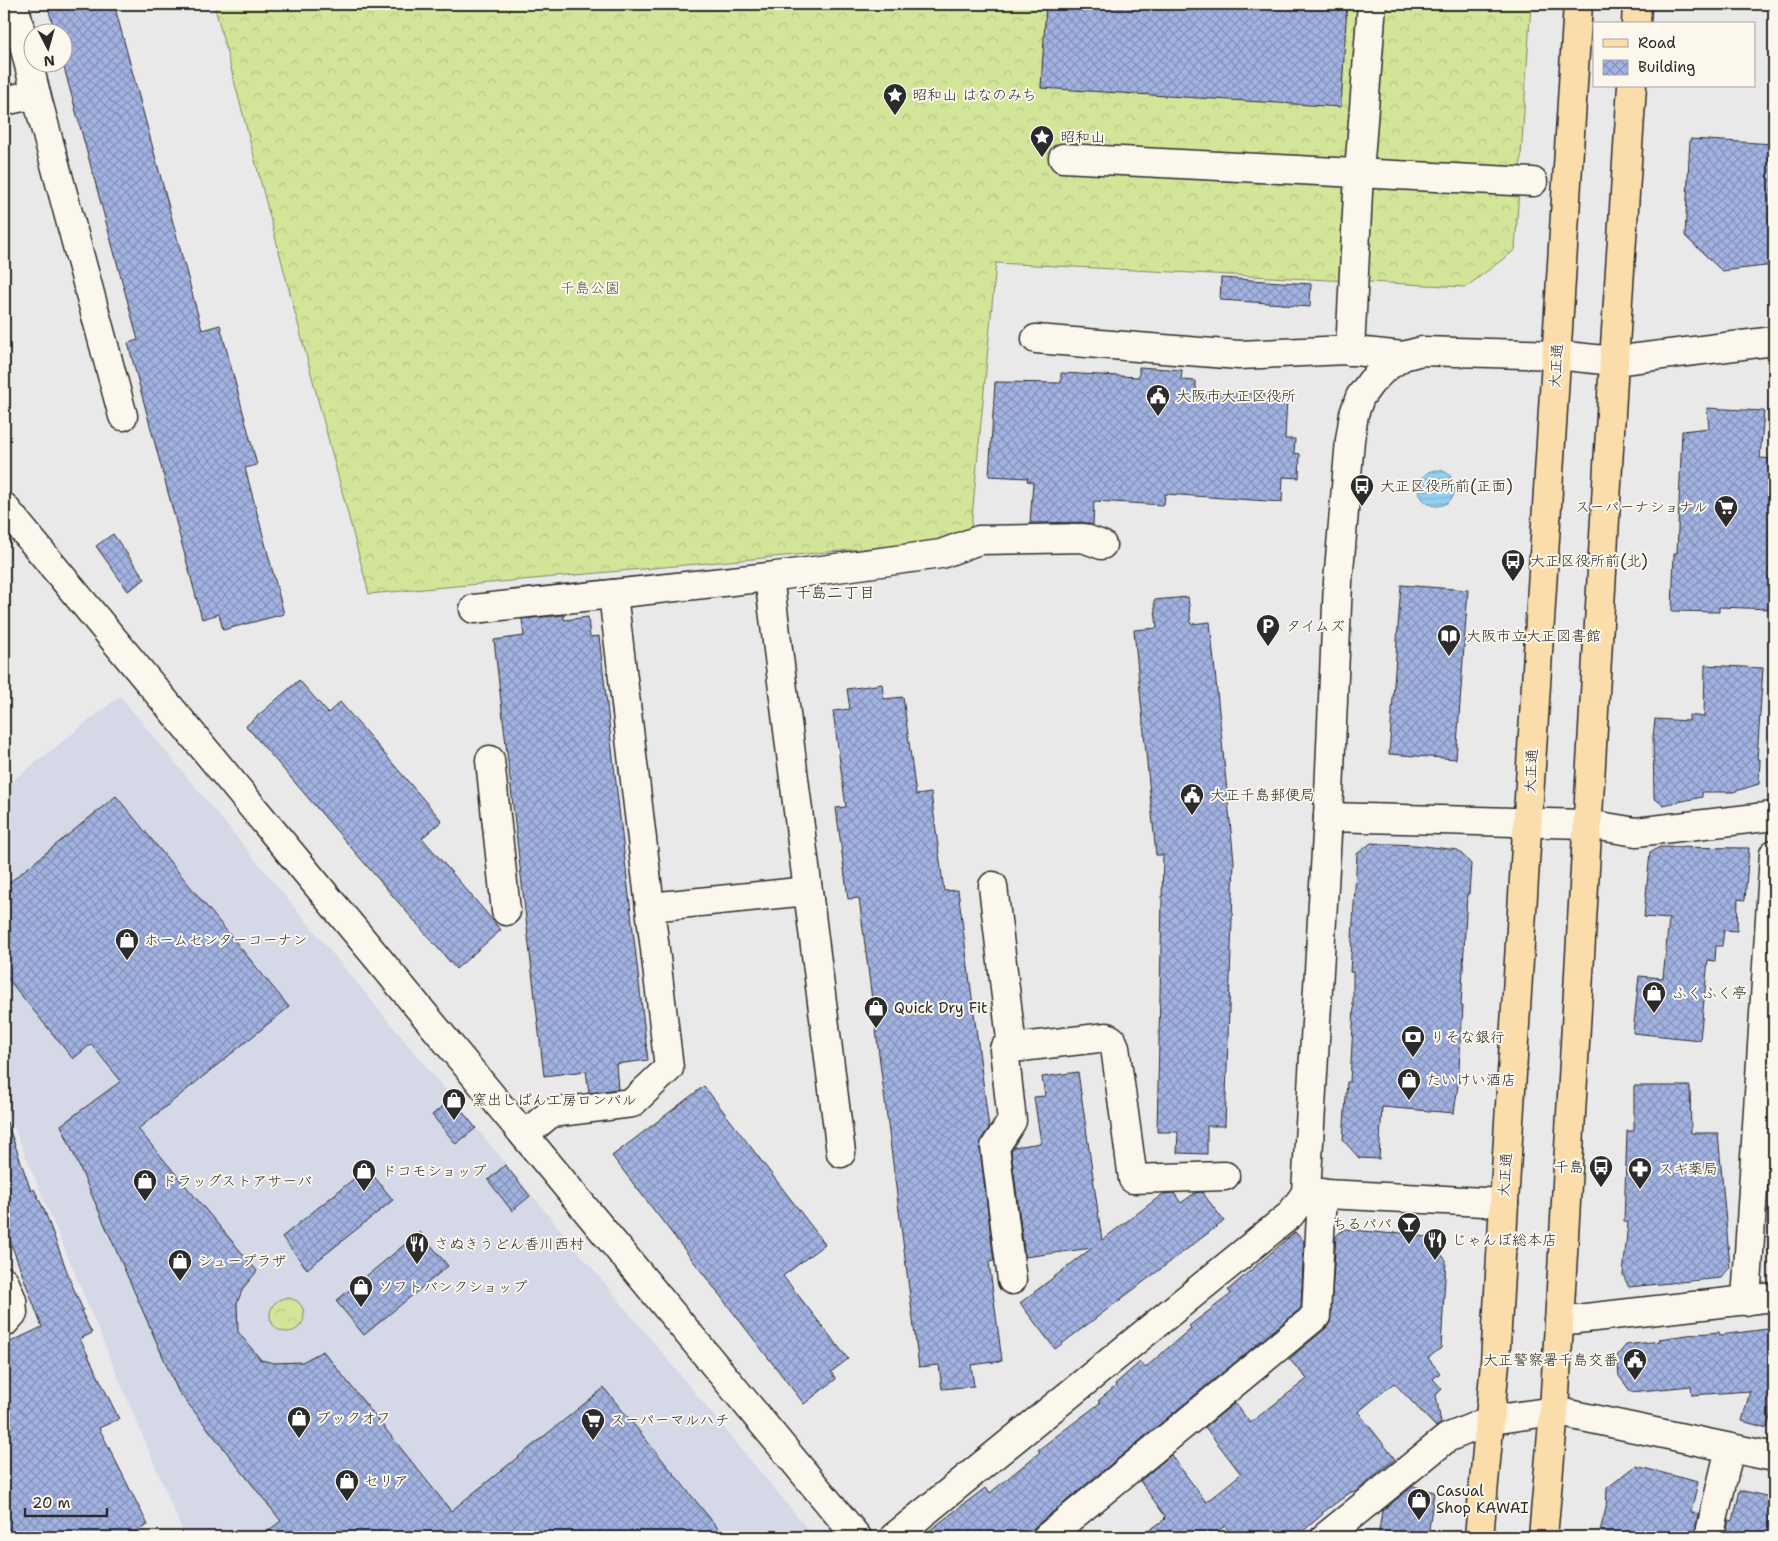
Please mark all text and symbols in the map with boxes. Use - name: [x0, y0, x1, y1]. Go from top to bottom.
- north arrow: [22, 22, 72, 72]
- legend: [1593, 22, 1756, 88]
- text: Road: [1638, 33, 1676, 53]
- text: N: [43, 51, 56, 70]
- text: Building: [1638, 57, 1695, 77]
- place icon: 昭和山 はなのみち: [882, 82, 908, 116]
- place label: 昭和山 はなのみち: [912, 85, 1037, 105]
- place icon: 昭和山: [1029, 124, 1055, 158]
- place label: 昭和山: [1060, 127, 1105, 147]
- park label: 千島公園: [560, 278, 620, 298]
- street label: 大正通: [1544, 343, 1568, 389]
- public building icon: 大阪市大正区役所: [1145, 383, 1171, 417]
- place label: 大阪市大正区役所: [1176, 386, 1296, 406]
- bus stop icon: 大正区役所前(正面): [1349, 473, 1375, 507]
- place label: 大正区役所前(正面): [1380, 476, 1513, 496]
- supermarket icon: スーパーナショナル: [1713, 494, 1739, 528]
- place label: スーパーナショナル: [1575, 497, 1708, 517]
- bus stop icon: 大正区役所前(北): [1500, 548, 1526, 582]
- place label: 大正区役所前(北): [1530, 551, 1648, 571]
- district label: 千島二丁目: [795, 582, 875, 603]
- parking icon: タイムズ: [1255, 613, 1281, 647]
- place label: タイムズ: [1286, 616, 1345, 636]
- library icon: 大阪市立大正図書館: [1436, 623, 1462, 657]
- place label: 大阪市立大正図書館: [1466, 626, 1601, 646]
- street label: 大正通: [1520, 748, 1542, 794]
- public building icon: 大正千島郵便局: [1179, 782, 1205, 816]
- place label: 大正千島郵便局: [1210, 785, 1315, 805]
- shop icon: ホームセンターコーナン: [114, 927, 140, 961]
- place label: ホームセンターコーナン: [144, 930, 308, 950]
- shop icon: ふくふく亭: [1641, 980, 1667, 1014]
- place label: ふくふく亭: [1672, 983, 1747, 1003]
- shop icon: Quick Dry Fit: [863, 995, 889, 1029]
- place label: Quick Dry Fit: [894, 998, 988, 1018]
- bank icon: りそな銀行: [1400, 1024, 1426, 1058]
- place label: りそな銀行: [1430, 1027, 1505, 1047]
- shop icon: たいけい酒店: [1396, 1067, 1422, 1101]
- place label: たいけい酒店: [1426, 1070, 1516, 1090]
- shop icon: 窯出しぱん工房ロンパル: [441, 1087, 467, 1121]
- place label: 窯出しぱん工房ロンパル: [472, 1090, 636, 1110]
- street label: 大正通: [1493, 1152, 1517, 1198]
- bus stop icon: 千島: [1588, 1154, 1614, 1188]
- pharmacy icon: スギ薬局: [1627, 1156, 1653, 1190]
- place label: 千島: [1554, 1157, 1584, 1177]
- shop icon: ドコモショップ: [351, 1158, 377, 1192]
- place label: スギ薬局: [1658, 1159, 1718, 1179]
- place label: ドコモショップ: [382, 1161, 486, 1181]
- shop icon: ドラッグストアサーバ: [132, 1168, 158, 1202]
- place label: ドラッグストアサーバ: [162, 1171, 312, 1191]
- bar icon: ちるパパ: [1396, 1211, 1422, 1245]
- place label: ちるパパ: [1332, 1214, 1392, 1234]
- restaurant icon: じゃんぼ総本店: [1422, 1227, 1448, 1261]
- place label: じゃんぼ総本店: [1452, 1230, 1557, 1250]
- restaurant icon: さぬきうどん香川西村: [404, 1231, 430, 1265]
- place label: さぬきうどん香川西村: [434, 1234, 584, 1254]
- shop icon: シュープラザ: [167, 1248, 193, 1282]
- place label: シュープラザ: [198, 1251, 287, 1271]
- shop icon: ソフトバンクショップ: [348, 1274, 374, 1308]
- place label: ソフトバンクショップ: [378, 1277, 527, 1297]
- public building icon: 大正警察署千島交番: [1622, 1347, 1648, 1381]
- place label: 大正警察署千島交番: [1483, 1350, 1618, 1370]
- shop icon: ブックオフ: [286, 1405, 312, 1439]
- supermarket icon: スーパーマルハチ: [580, 1407, 606, 1441]
- place label: ブックオフ: [316, 1408, 391, 1428]
- place label: スーパーマルハチ: [610, 1410, 729, 1430]
- shop icon: セリア: [334, 1468, 360, 1502]
- place label: セリア: [364, 1471, 409, 1491]
- place label: Casual Shop KAWAI: [1436, 1481, 1529, 1518]
- scale bar: [25, 1486, 108, 1518]
- shop icon: Casual Shop KAWAI: [1406, 1487, 1432, 1521]
- text: 20 m: [32, 1493, 71, 1513]

